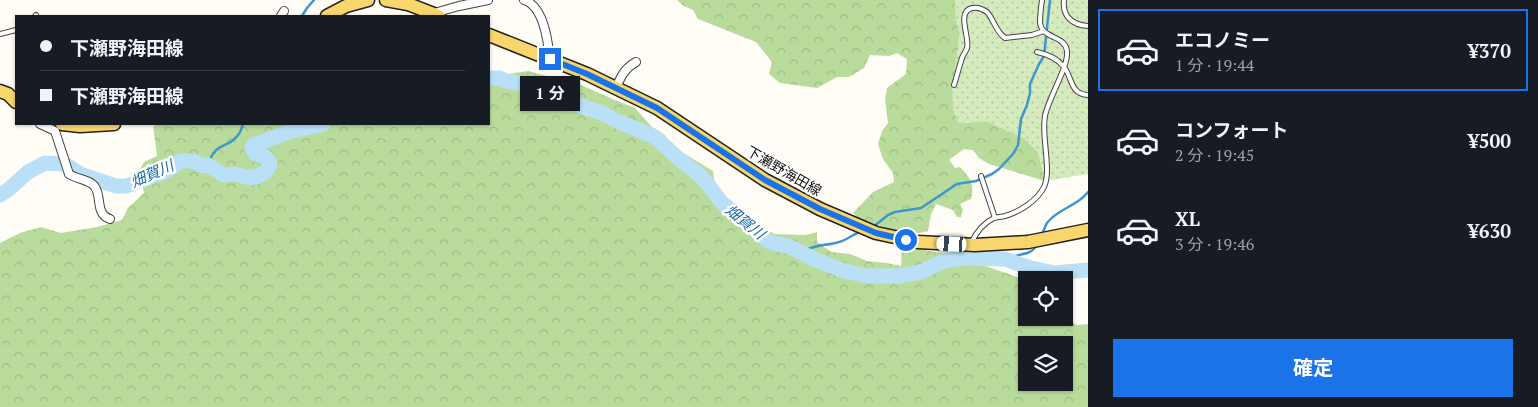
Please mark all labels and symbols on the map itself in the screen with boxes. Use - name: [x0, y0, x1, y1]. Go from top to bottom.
- route end: [539, 48, 561, 70]
- callout: 1 分: [520, 76, 580, 112]
- street label: 下瀬野海田線: [743, 141, 825, 200]
- water label: 畑賀川: [127, 154, 178, 191]
- water label: 畑賀川: [722, 199, 771, 244]
- route start: [895, 229, 917, 251]
- car: [936, 236, 967, 252]

